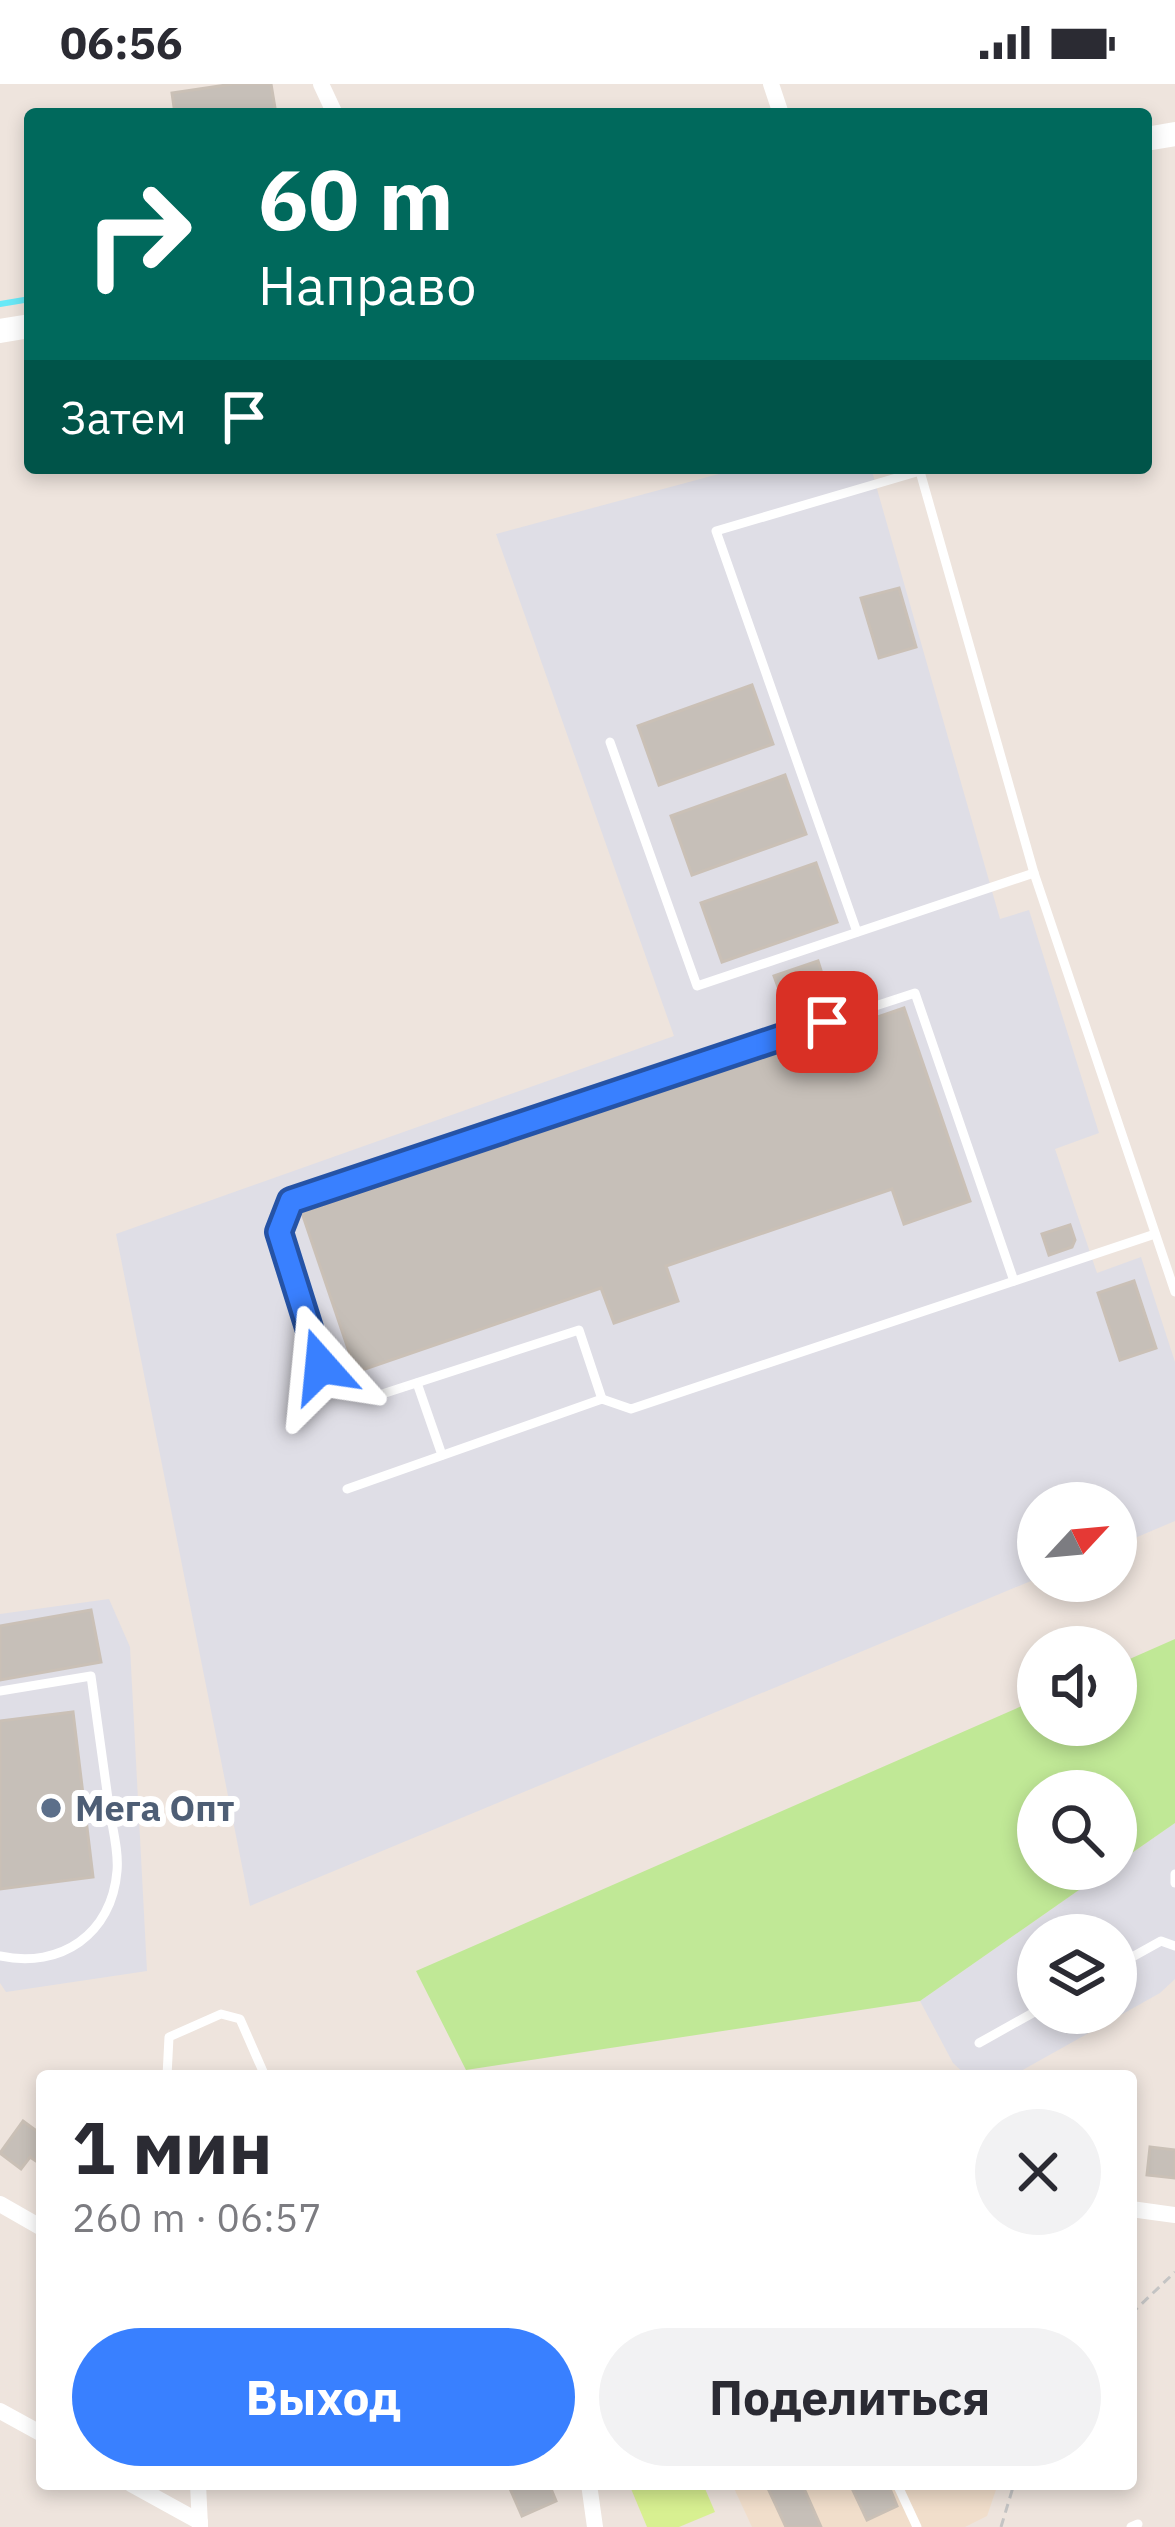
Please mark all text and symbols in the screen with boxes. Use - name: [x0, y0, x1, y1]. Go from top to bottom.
- text: 06:56: [60, 13, 183, 71]
- text: 60 m: [258, 144, 454, 253]
- icon: right: [60, 156, 216, 312]
- text: Направо: [258, 250, 476, 320]
- icon: arrive: [211, 384, 277, 450]
- text: Затем: [60, 388, 187, 446]
- pin: [776, 971, 878, 1073]
- icon: arrive: [794, 989, 860, 1055]
- position arrow: [258, 1303, 384, 1429]
- north arrow: [1017, 1482, 1137, 1602]
- map controls: [1017, 1482, 1137, 2034]
- button: sound: [1017, 1626, 1137, 1746]
- button: search: [1017, 1770, 1137, 1890]
- place label: Мега Опт: [75, 1784, 234, 1831]
- marker: Мега Опт: [38, 1795, 64, 1821]
- button: layers: [1017, 1914, 1137, 2034]
- text: 1 мин: [72, 2100, 273, 2194]
- button: close: [975, 2109, 1101, 2235]
- text: 260 m · 06:57: [72, 2192, 322, 2243]
- button: Выход: [72, 2328, 575, 2466]
- button: Поделиться: [599, 2328, 1101, 2466]

